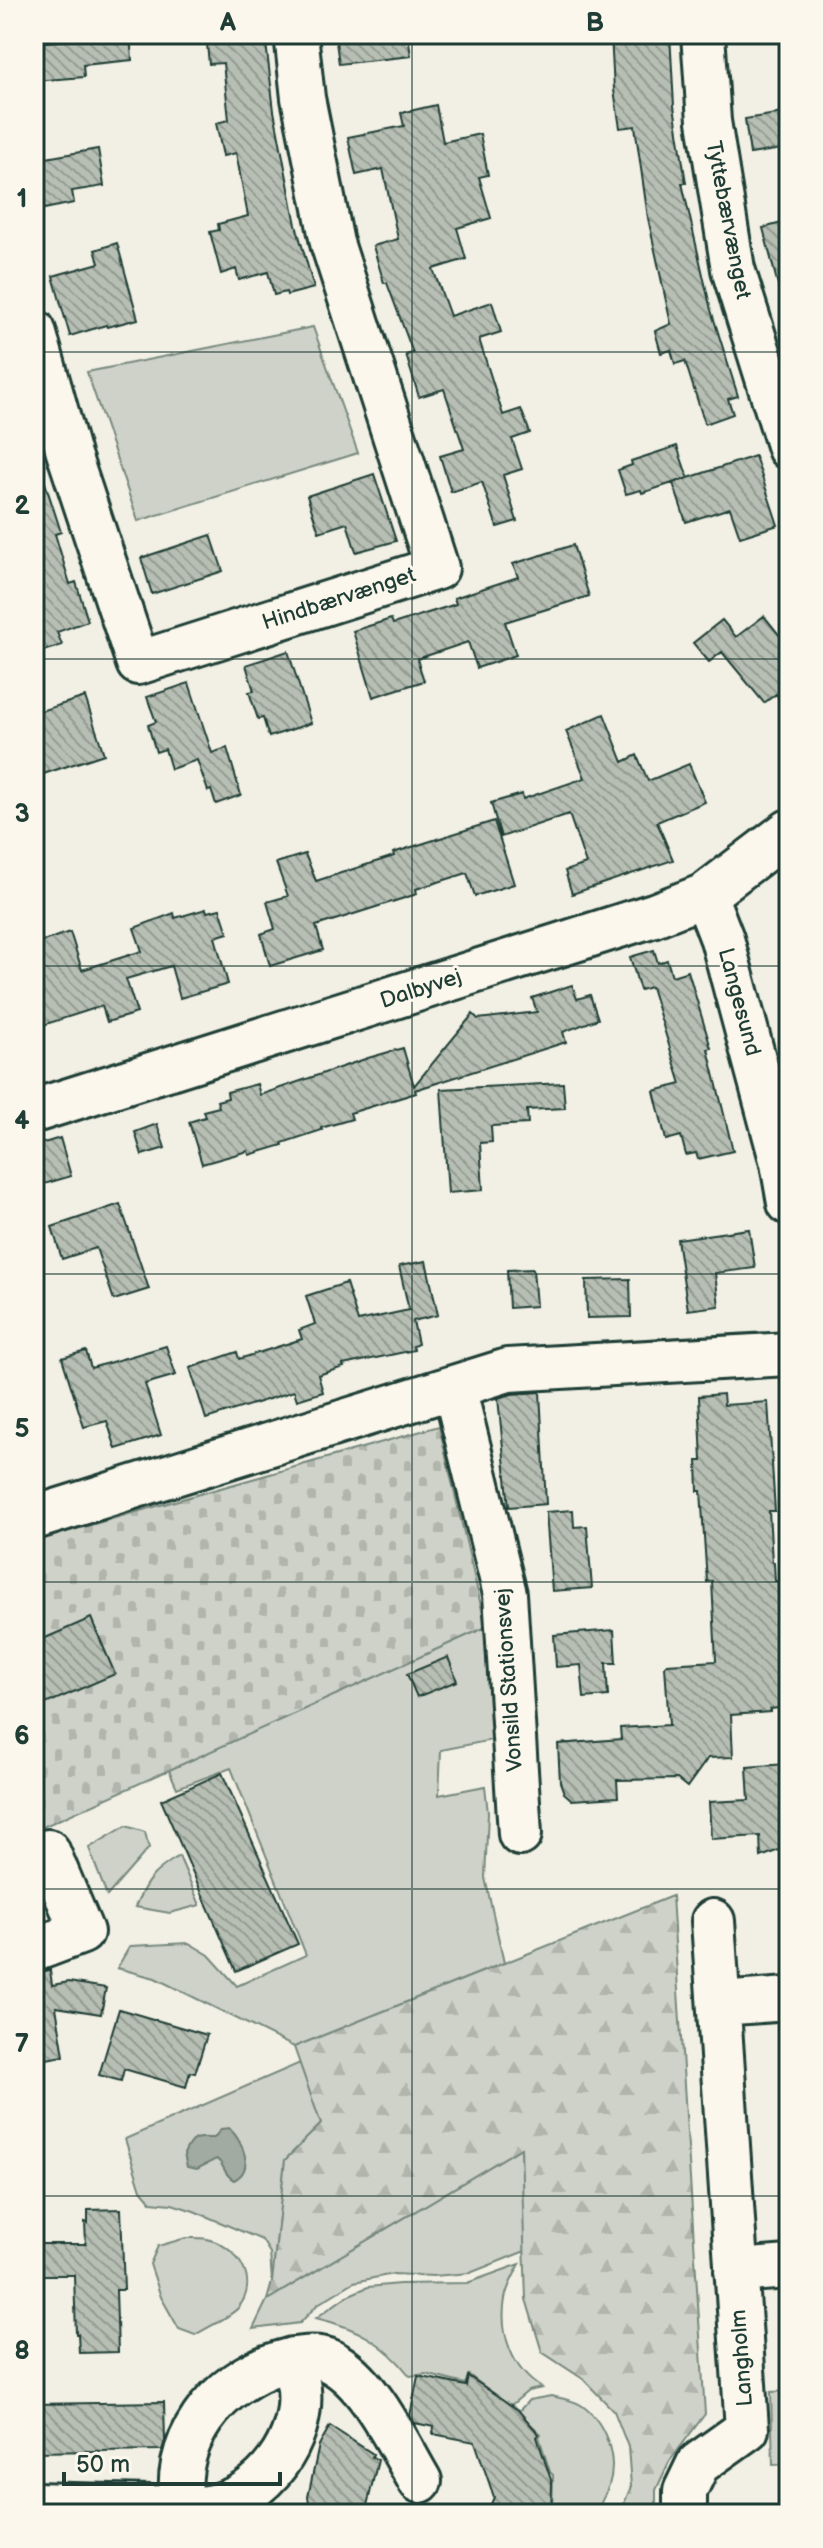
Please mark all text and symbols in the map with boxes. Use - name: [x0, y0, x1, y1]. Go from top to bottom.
- text: A: [219, 8, 236, 39]
- text: B: [586, 8, 604, 39]
- street label: Tyttebærvænget: [699, 139, 757, 302]
- text: 1: [17, 184, 27, 215]
- text: 2: [14, 491, 30, 522]
- street label: Hindbærvænget: [259, 561, 419, 637]
- text: 3: [14, 799, 30, 830]
- street label: Langesund: [712, 945, 766, 1059]
- street label: Dalbyvej: [377, 963, 465, 1015]
- text: 4: [14, 1106, 30, 1137]
- text: 5: [14, 1414, 30, 1445]
- street label: Vonsild Stationsvej: [489, 1587, 529, 1773]
- text: 6: [14, 1721, 30, 1752]
- text: 7: [15, 2029, 29, 2060]
- street label: Langholm: [725, 2309, 759, 2407]
- text: 8: [14, 2336, 30, 2367]
- scale bar: [64, 2436, 280, 2486]
- text: 50 m: [76, 2450, 130, 2479]

